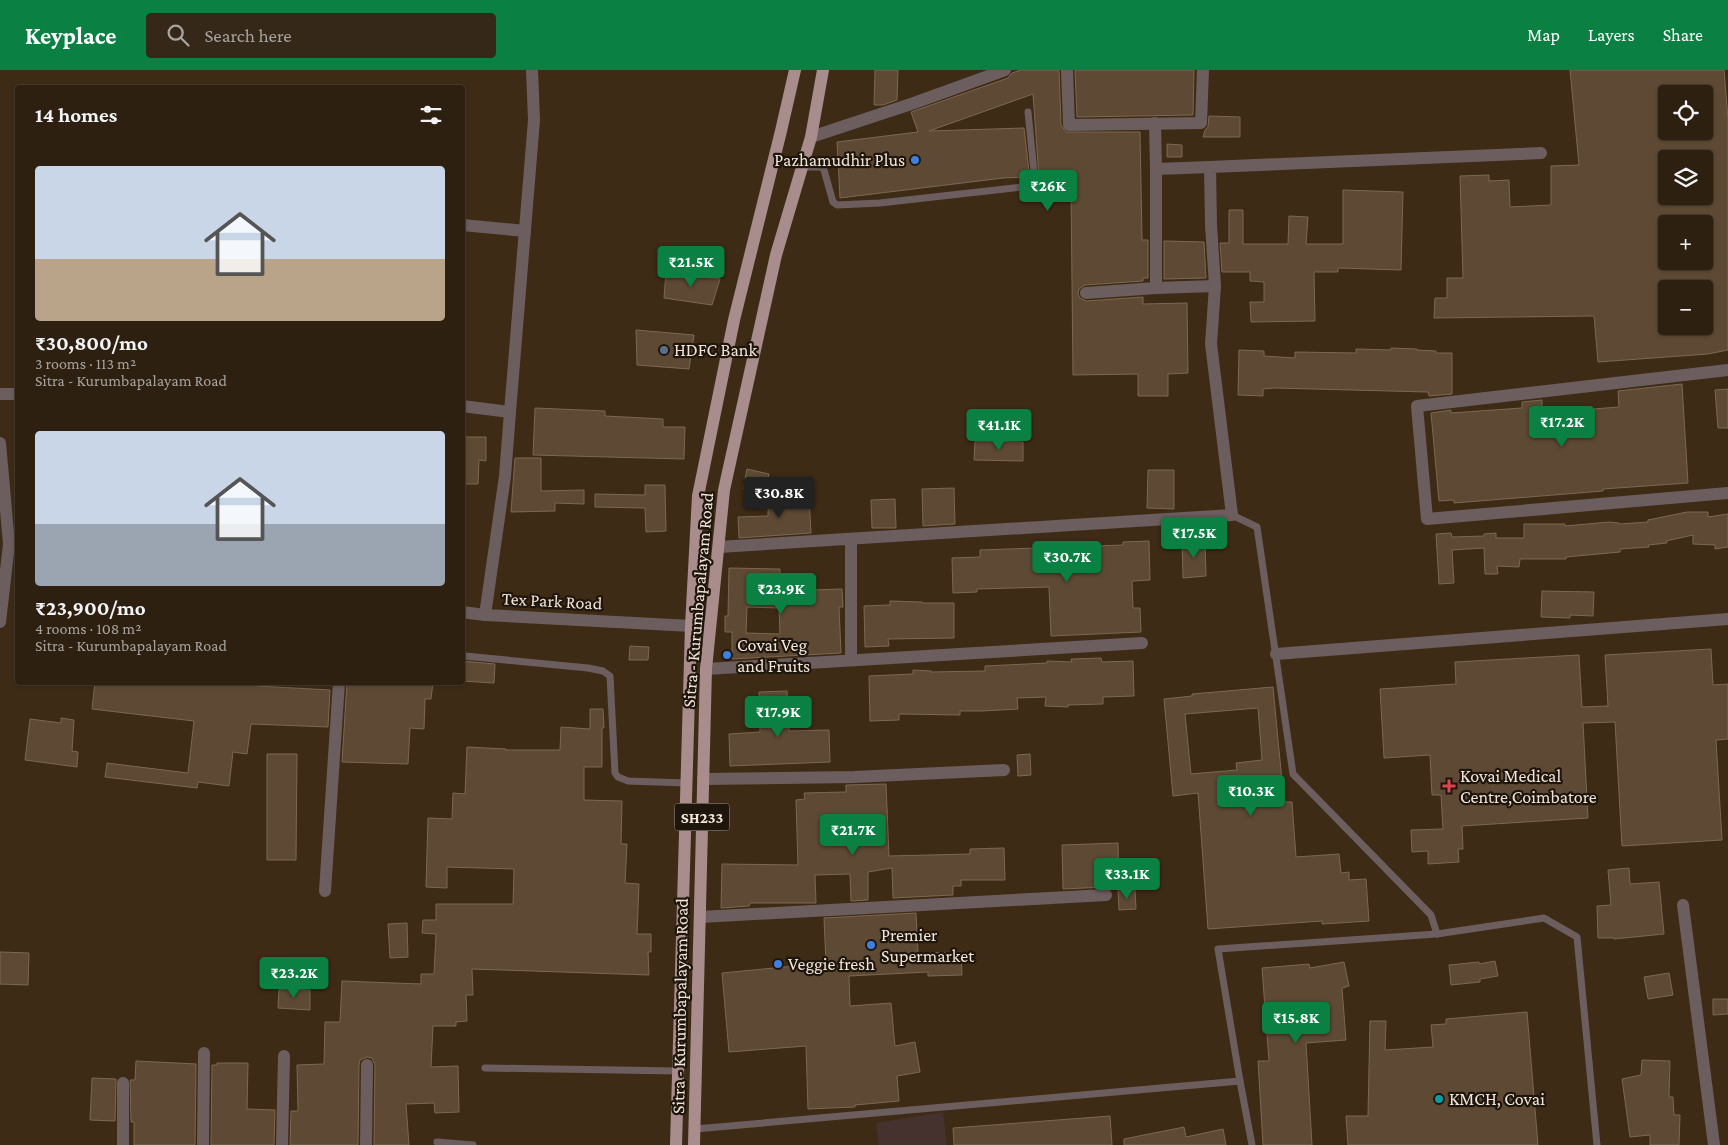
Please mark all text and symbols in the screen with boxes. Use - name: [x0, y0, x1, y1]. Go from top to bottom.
- search box: [146, 13, 496, 58]
- icon: search: [164, 21, 192, 49]
- text: Keyplace: [25, 22, 116, 49]
- text: Search here: [204, 25, 292, 46]
- text: Map: [1527, 25, 1560, 45]
- text: Layers: [1588, 25, 1635, 45]
- text: Share: [1663, 25, 1703, 45]
- map controls: [1658, 85, 1713, 335]
- button: locate: [1658, 85, 1713, 140]
- icon: filters: [417, 101, 445, 129]
- text: 14 homes: [35, 103, 117, 127]
- place label: Pazhamudhir Plus: [774, 150, 905, 170]
- button: layers: [1658, 150, 1713, 205]
- marker: Pazhamudhir Plus: [909, 154, 921, 166]
- pin: ₹26K: [1018, 170, 1078, 212]
- text: ₹26K: [1030, 177, 1066, 194]
- icon: home: [195, 199, 285, 289]
- button: +: [1658, 215, 1713, 270]
- pin: ₹21.5K: [650, 246, 732, 288]
- text: ₹21.5K: [668, 253, 714, 270]
- button: −: [1658, 280, 1713, 335]
- text: ₹30,800/mo: [35, 331, 148, 355]
- place label: HDFC Bank: [674, 340, 757, 360]
- marker: HDFC Bank: [658, 344, 670, 356]
- text: 3 rooms · 113 m²: [35, 355, 136, 372]
- text: Sitra - Kurumbapalayam Road: [35, 372, 227, 389]
- pin: ₹17.2K: [1521, 406, 1603, 448]
- pin: ₹41.1K: [958, 408, 1040, 451]
- text: ₹17.2K: [1540, 413, 1584, 430]
- text: ₹41.1K: [977, 416, 1021, 433]
- icon: home: [195, 464, 285, 554]
- pin: ₹30.8K: [738, 476, 820, 519]
- text: ₹30.8K: [754, 484, 804, 501]
- street label: Sitra - Kurumbapalayam Road: [679, 491, 717, 708]
- pin: ₹17.5K: [1153, 516, 1235, 559]
- text: ₹17.5K: [1172, 524, 1216, 541]
- pin: ₹30.7K: [1026, 540, 1108, 583]
- text: ₹30.7K: [1043, 548, 1091, 565]
- pin: ₹23.9K: [740, 572, 822, 615]
- text: ₹23.9K: [757, 580, 805, 597]
- street label: Tex Park Road: [501, 588, 603, 614]
- text: ₹23,900/mo: [35, 596, 146, 620]
- text: 4 rooms · 108 m²: [35, 620, 141, 637]
- place label: Covai Veg and Fruits: [737, 635, 810, 676]
- text: Sitra - Kurumbapalayam Road: [35, 637, 227, 654]
- marker: Covai Veg and Fruits: [721, 649, 733, 661]
- pin: ₹17.9K: [737, 696, 819, 738]
- text: ₹17.9K: [756, 703, 800, 720]
- place label: Kovai Medical Centre,Coimbatore: [1460, 766, 1597, 807]
- pin: ₹10.3K: [1210, 774, 1292, 817]
- marker: Kovai Medical Centre,Coimbatore: [1442, 779, 1456, 793]
- text: ₹10.3K: [1228, 782, 1274, 799]
- road number: SH233: [674, 804, 730, 830]
- pin: ₹21.7K: [812, 814, 894, 856]
- text: ₹21.7K: [831, 821, 875, 838]
- pin: ₹33.1K: [1086, 858, 1168, 900]
- text: ₹33.1K: [1105, 865, 1149, 882]
- street label: Sitra - Kurumbapalayam Road: [668, 897, 692, 1114]
- place label: Premier Supermarket: [881, 925, 975, 966]
- marker: Premier Supermarket: [865, 939, 877, 951]
- place label: Veggie fresh: [788, 954, 875, 974]
- pin: ₹23.2K: [253, 956, 335, 999]
- marker: Veggie fresh: [772, 958, 784, 970]
- text: ₹23.2K: [270, 964, 318, 981]
- pin: ₹15.8K: [1255, 1002, 1337, 1044]
- text: ₹15.8K: [1273, 1009, 1319, 1026]
- place label: KMCH, Covai: [1449, 1089, 1545, 1109]
- marker: KMCH, Covai: [1433, 1093, 1445, 1105]

